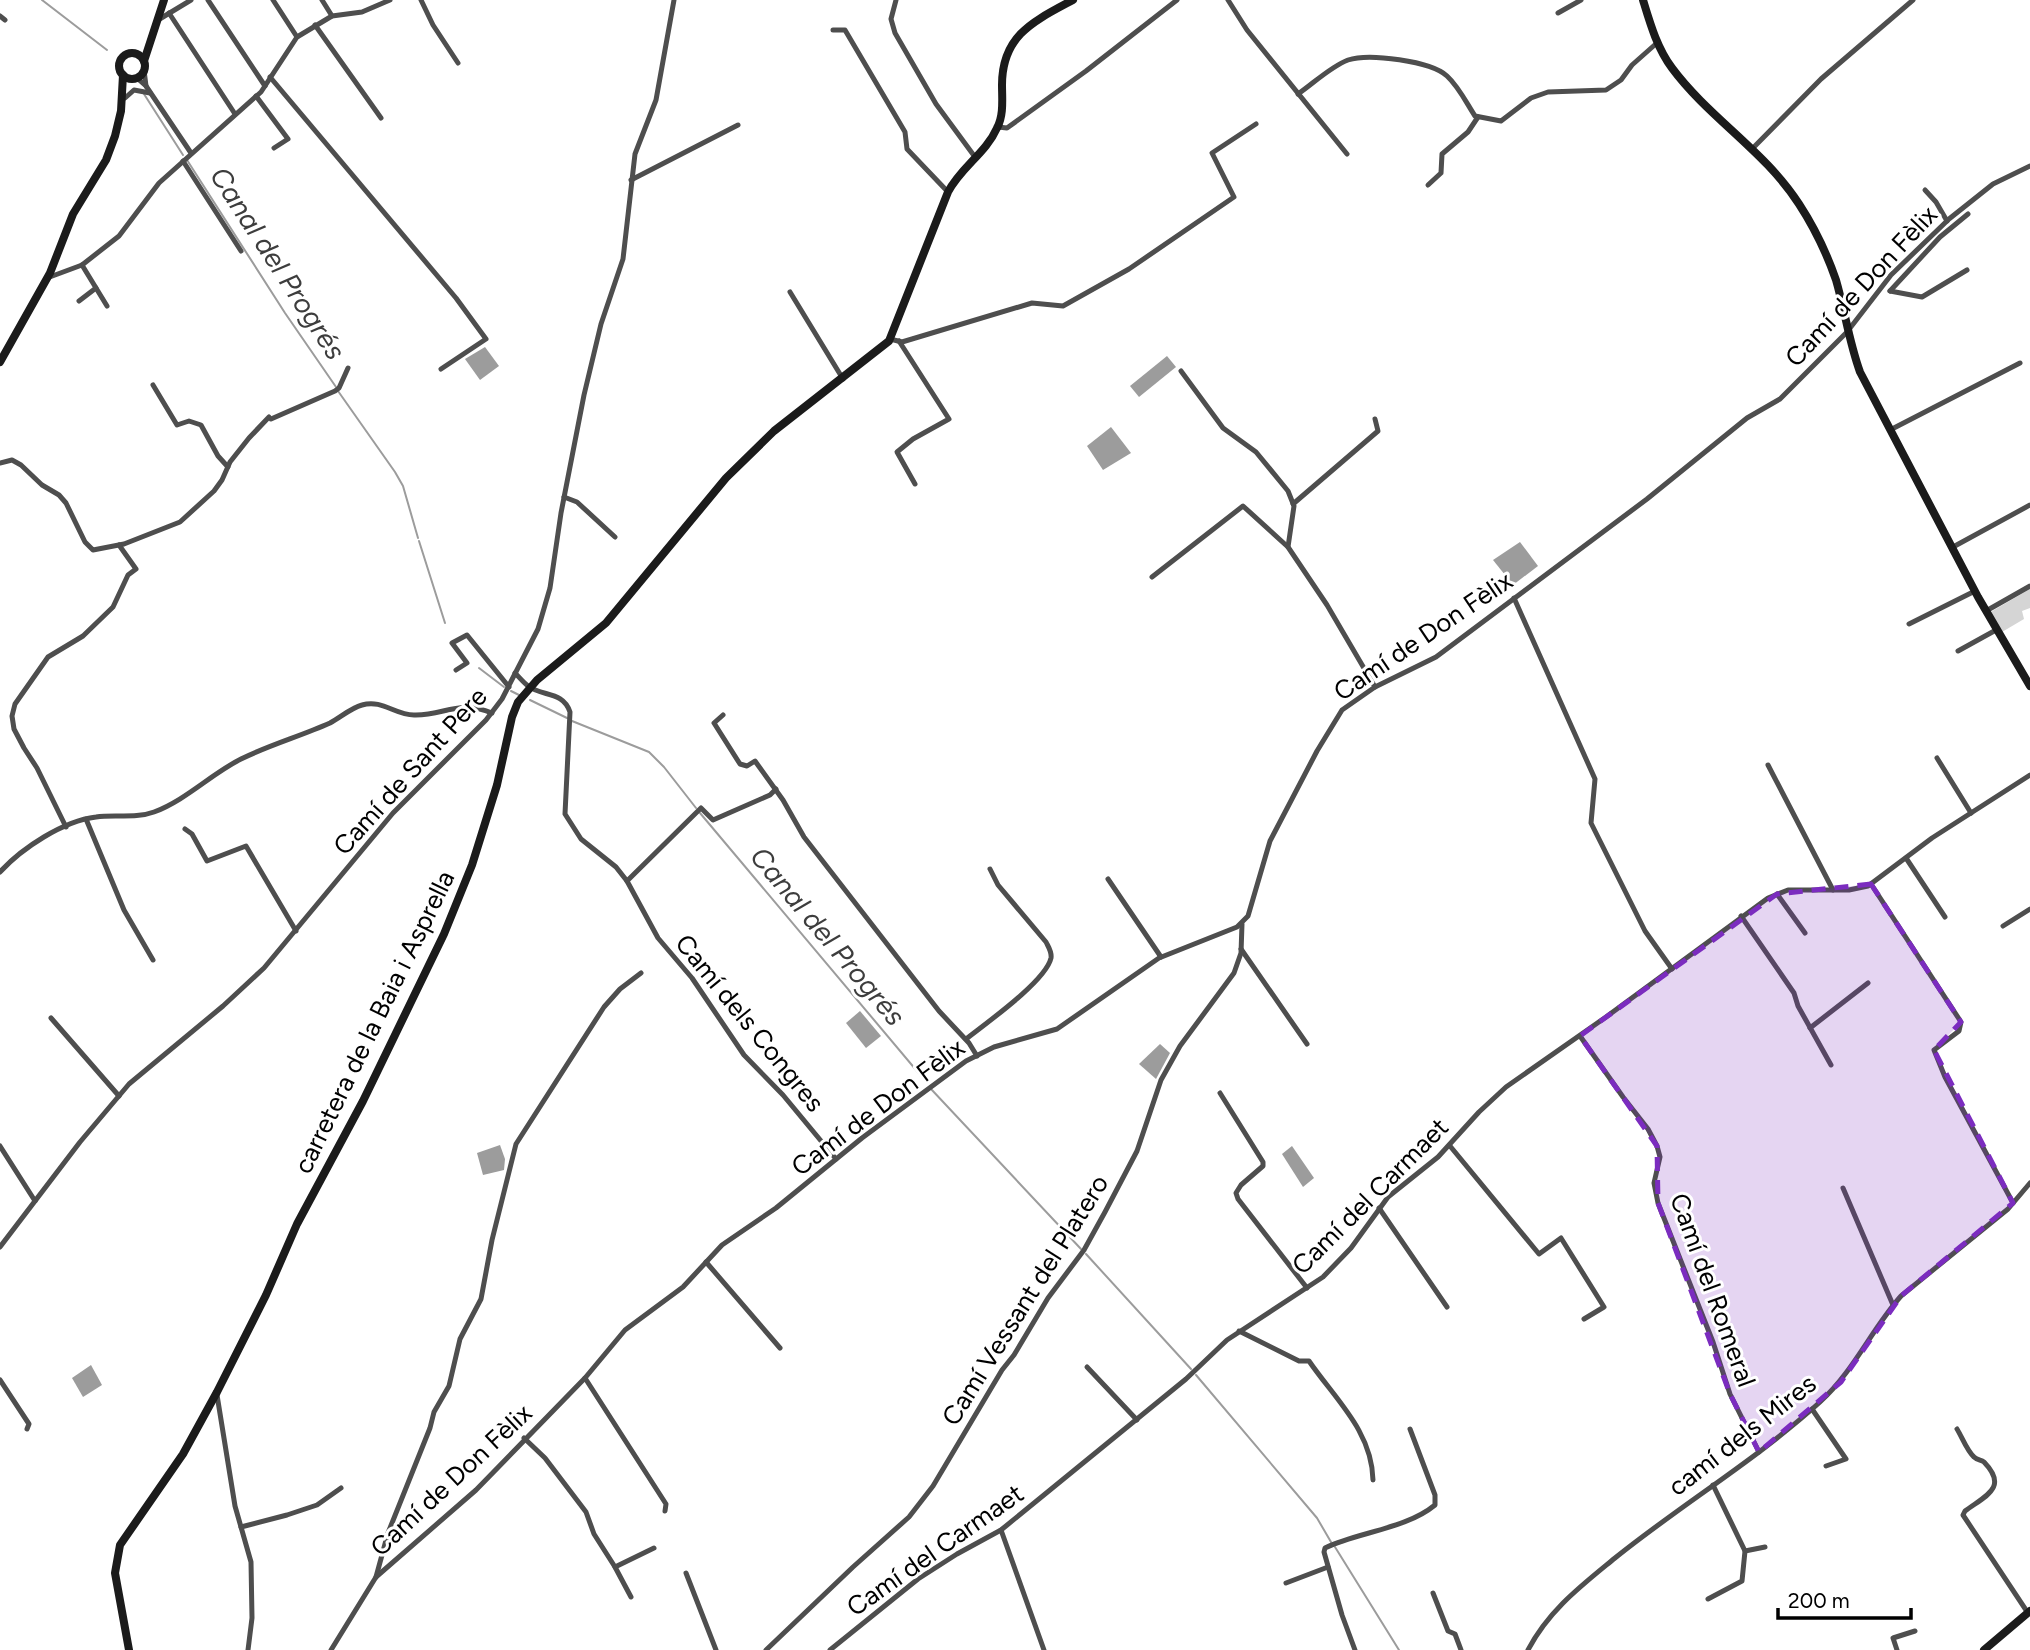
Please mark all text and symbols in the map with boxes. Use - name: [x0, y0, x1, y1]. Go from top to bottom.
- water label: Canal del Progrés: [203, 160, 353, 366]
- street label: Camí de Don Fèlix: [1778, 198, 1944, 373]
- street label: Camí de Don Fèlix: [1328, 564, 1519, 708]
- street label: Camí de Sant Pere: [326, 681, 494, 861]
- water label: Canal del Progrés: [743, 840, 913, 1032]
- street label: carretera de la Baia i Asprella: [287, 865, 461, 1179]
- street label: Camí dels Congres: [669, 928, 831, 1118]
- street label: Camí de Don Fèlix: [785, 1031, 971, 1183]
- street label: Camí del Carmaet: [1285, 1111, 1455, 1281]
- street label: Camí Vessant del Platero: [935, 1169, 1115, 1431]
- street label: Camí del Romeral: [1663, 1189, 1763, 1391]
- street label: camí dels Mires: [1662, 1367, 1822, 1503]
- street label: Camí de Don Fèlix: [364, 1397, 539, 1563]
- street label: Camí del Carmaet: [840, 1477, 1030, 1623]
- scale bar: [1778, 1576, 1911, 1620]
- text: 200 m: [1788, 1588, 1850, 1613]

